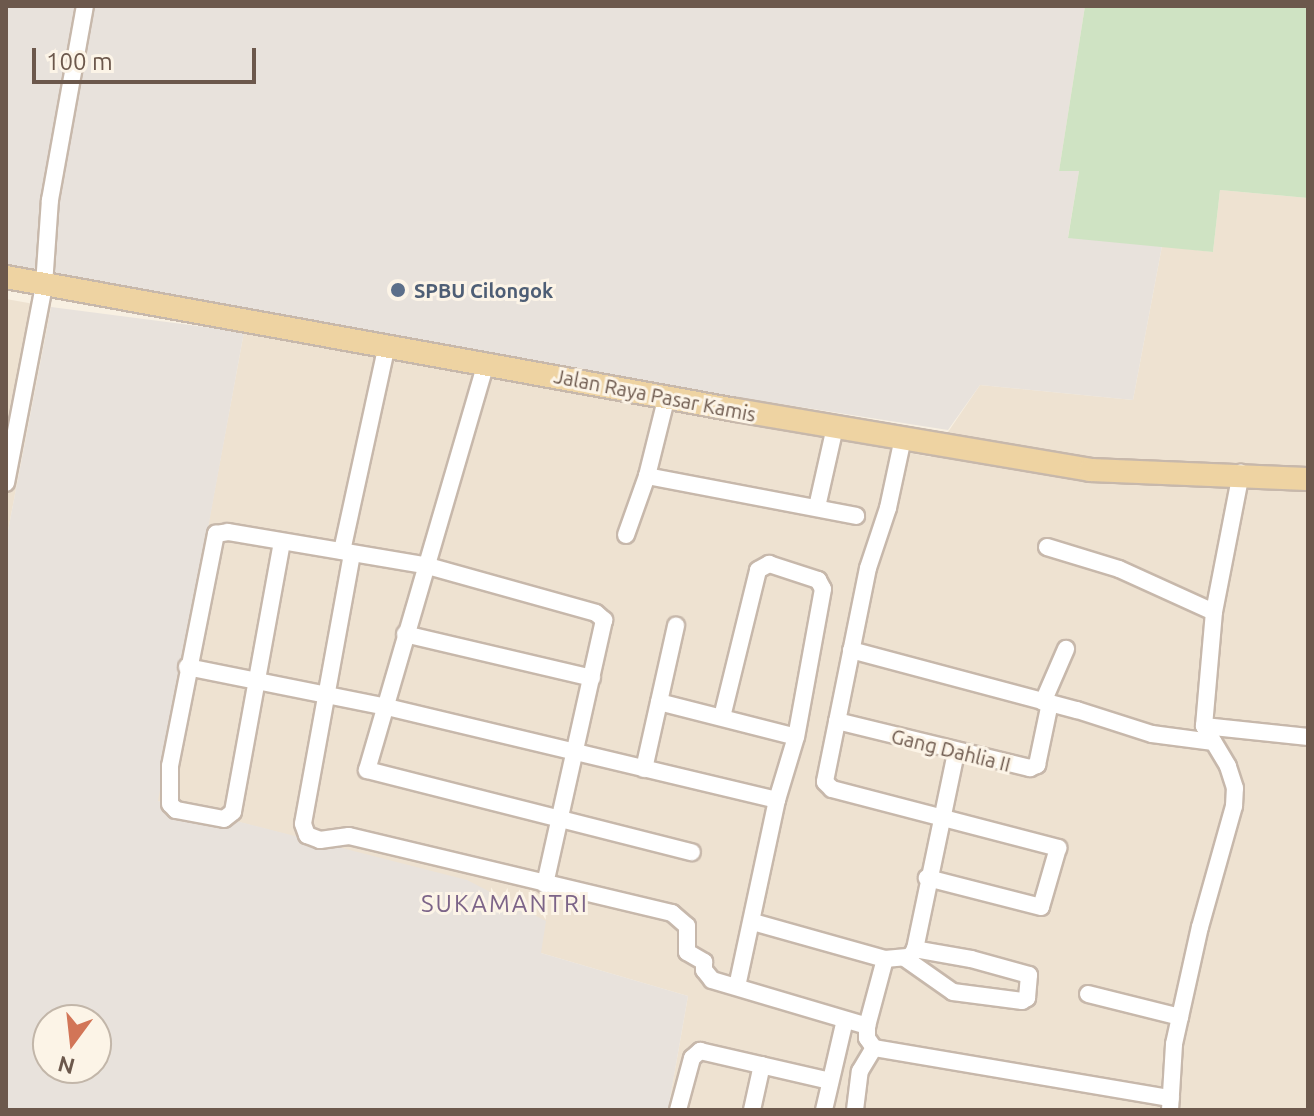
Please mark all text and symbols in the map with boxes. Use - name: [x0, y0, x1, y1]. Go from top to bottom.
- scale bar: [36, 32, 260, 82]
- text: 100 m: [46, 48, 113, 75]
- place label: SPBU Cilongok: [414, 278, 553, 302]
- marker: SPBU Cilongok: [389, 281, 407, 299]
- street label: Jalan Raya Pasar Kamis: [552, 364, 758, 426]
- street label: Gang Dahlia II: [889, 724, 1013, 776]
- district label: SUKAMANTRI: [421, 890, 589, 918]
- north arrow: [32, 1004, 112, 1084]
- text: N: [55, 1052, 77, 1080]

